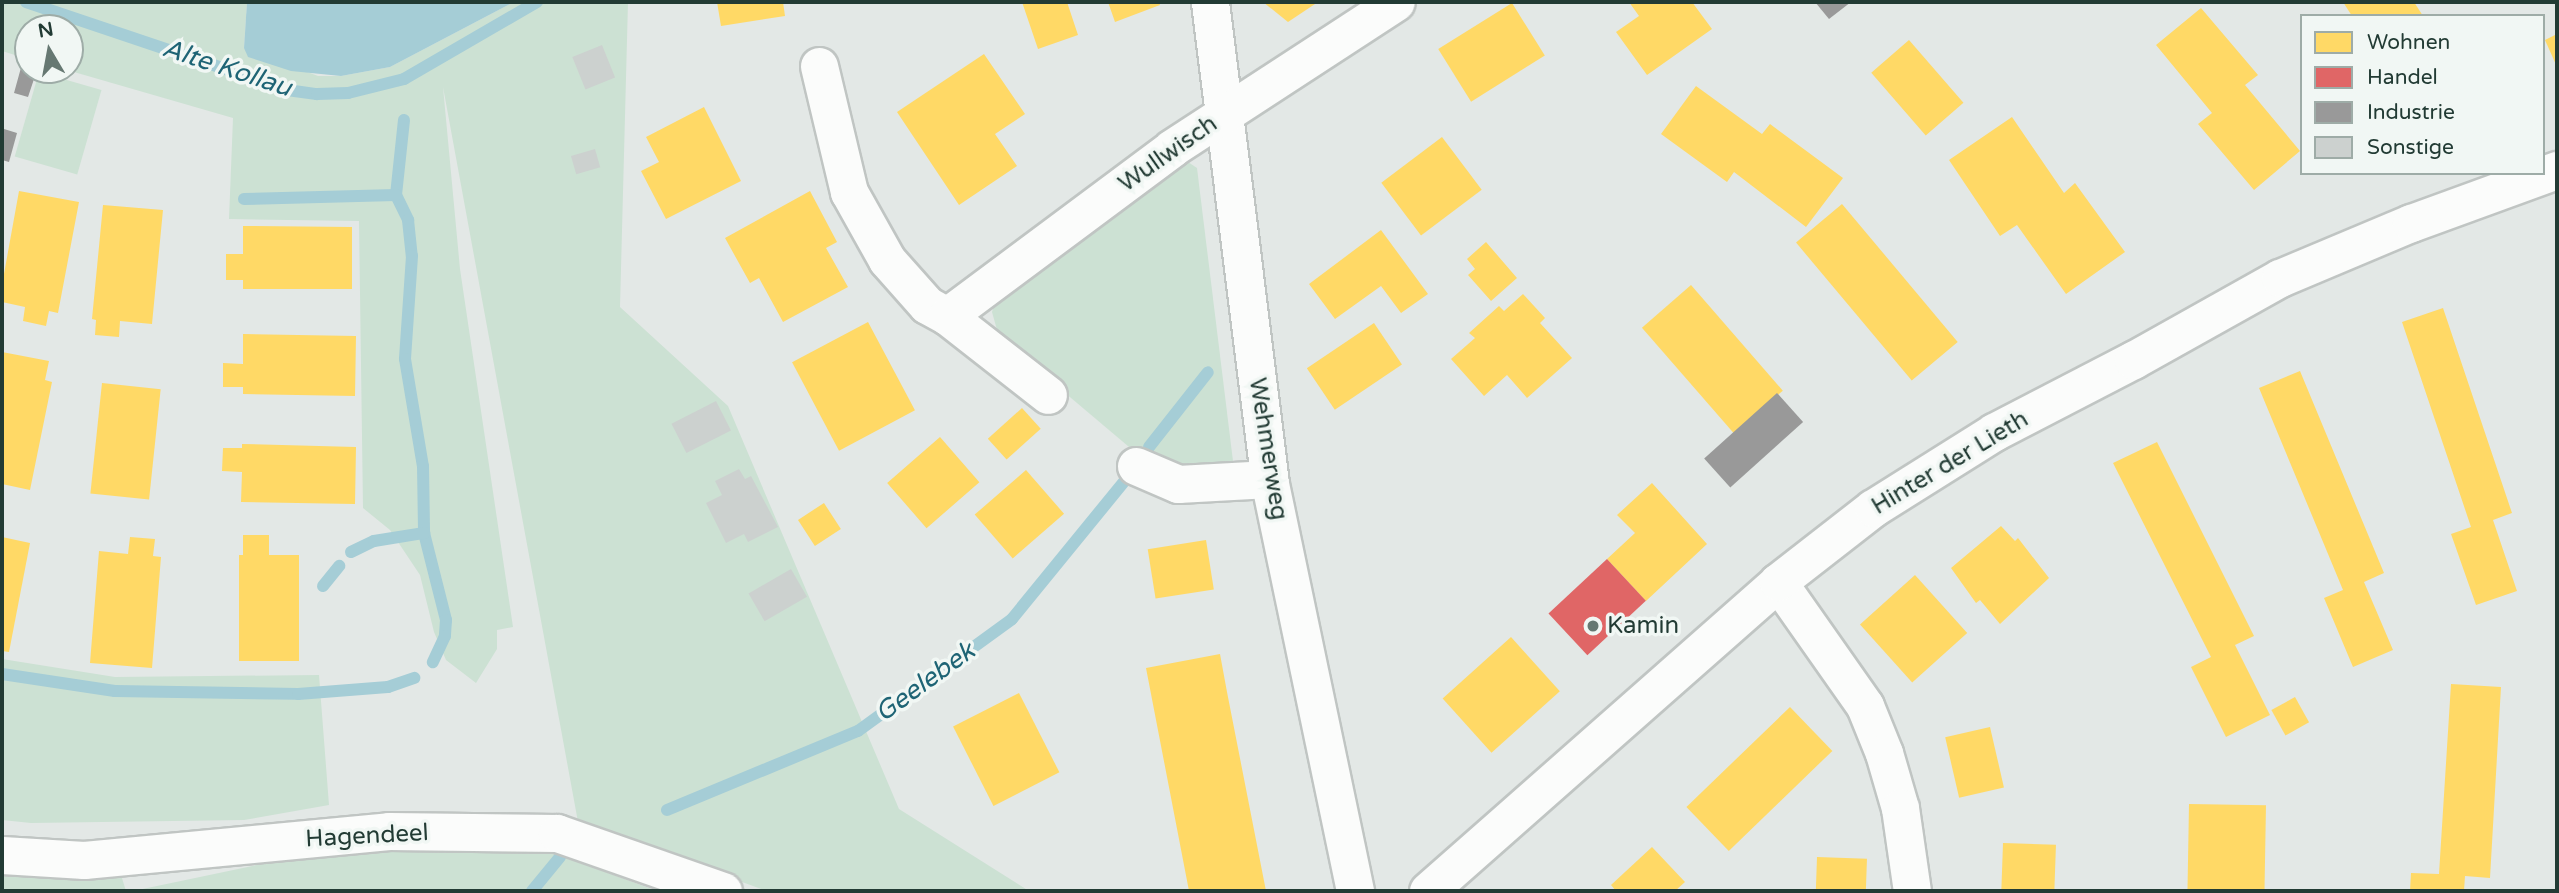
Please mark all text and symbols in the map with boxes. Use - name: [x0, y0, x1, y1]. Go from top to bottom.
- north arrow: [14, 14, 84, 84]
- legend: [2300, 14, 2545, 175]
- text: N: [36, 18, 55, 42]
- text: Wohnen: [2367, 30, 2450, 55]
- water label: Alte Kollau: [159, 33, 295, 103]
- text: Handel: [2367, 65, 2438, 90]
- text: Industrie: [2367, 100, 2455, 125]
- street label: Wullwisch: [1113, 110, 1223, 198]
- text: Sonstige: [2367, 135, 2454, 160]
- street label: Wehmerweg: [1243, 376, 1293, 522]
- street label: Hinter der Lieth: [1866, 405, 2034, 521]
- place label: Kamin: [1607, 612, 1679, 640]
- marker: Kamin: [1585, 618, 1601, 634]
- water label: Geelebek: [869, 635, 981, 729]
- street label: Hagendeel: [305, 818, 429, 854]

